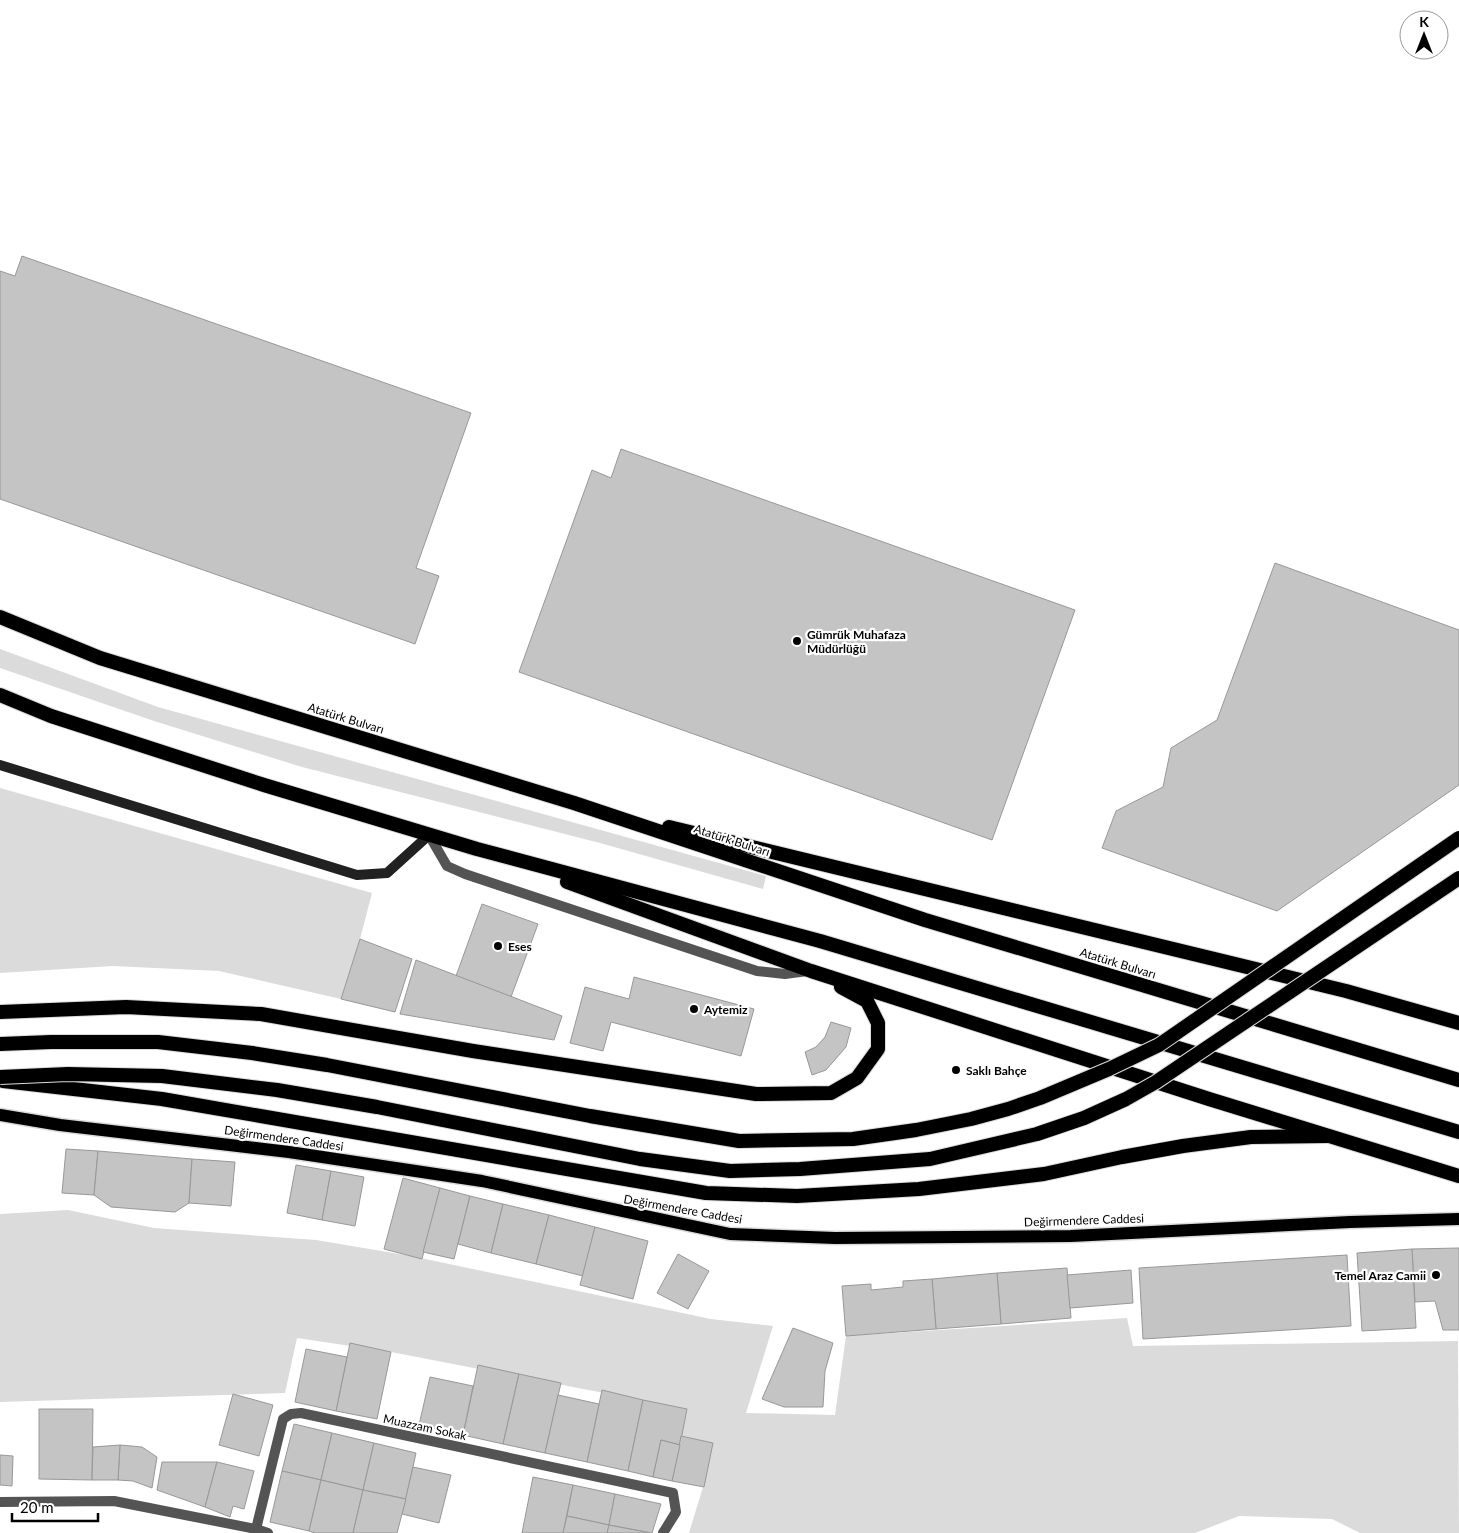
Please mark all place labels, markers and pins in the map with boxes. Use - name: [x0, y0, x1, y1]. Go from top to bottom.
- place label: Gümrük Muhafaza Müdürlüğü: [807, 627, 906, 656]
- marker: Gümrük Muhafaza Müdürlüğü: [791, 635, 803, 647]
- place label: Eses: [508, 939, 532, 954]
- marker: Eses: [492, 940, 504, 952]
- place label: Aytemiz: [703, 1002, 748, 1017]
- marker: Aytemiz: [688, 1003, 700, 1015]
- place label: Saklı Bahçe: [966, 1063, 1027, 1078]
- marker: Saklı Bahçe: [950, 1064, 962, 1076]
- place label: Temel Araz Camii: [1334, 1268, 1426, 1283]
- marker: Temel Araz Camii: [1430, 1269, 1442, 1281]

